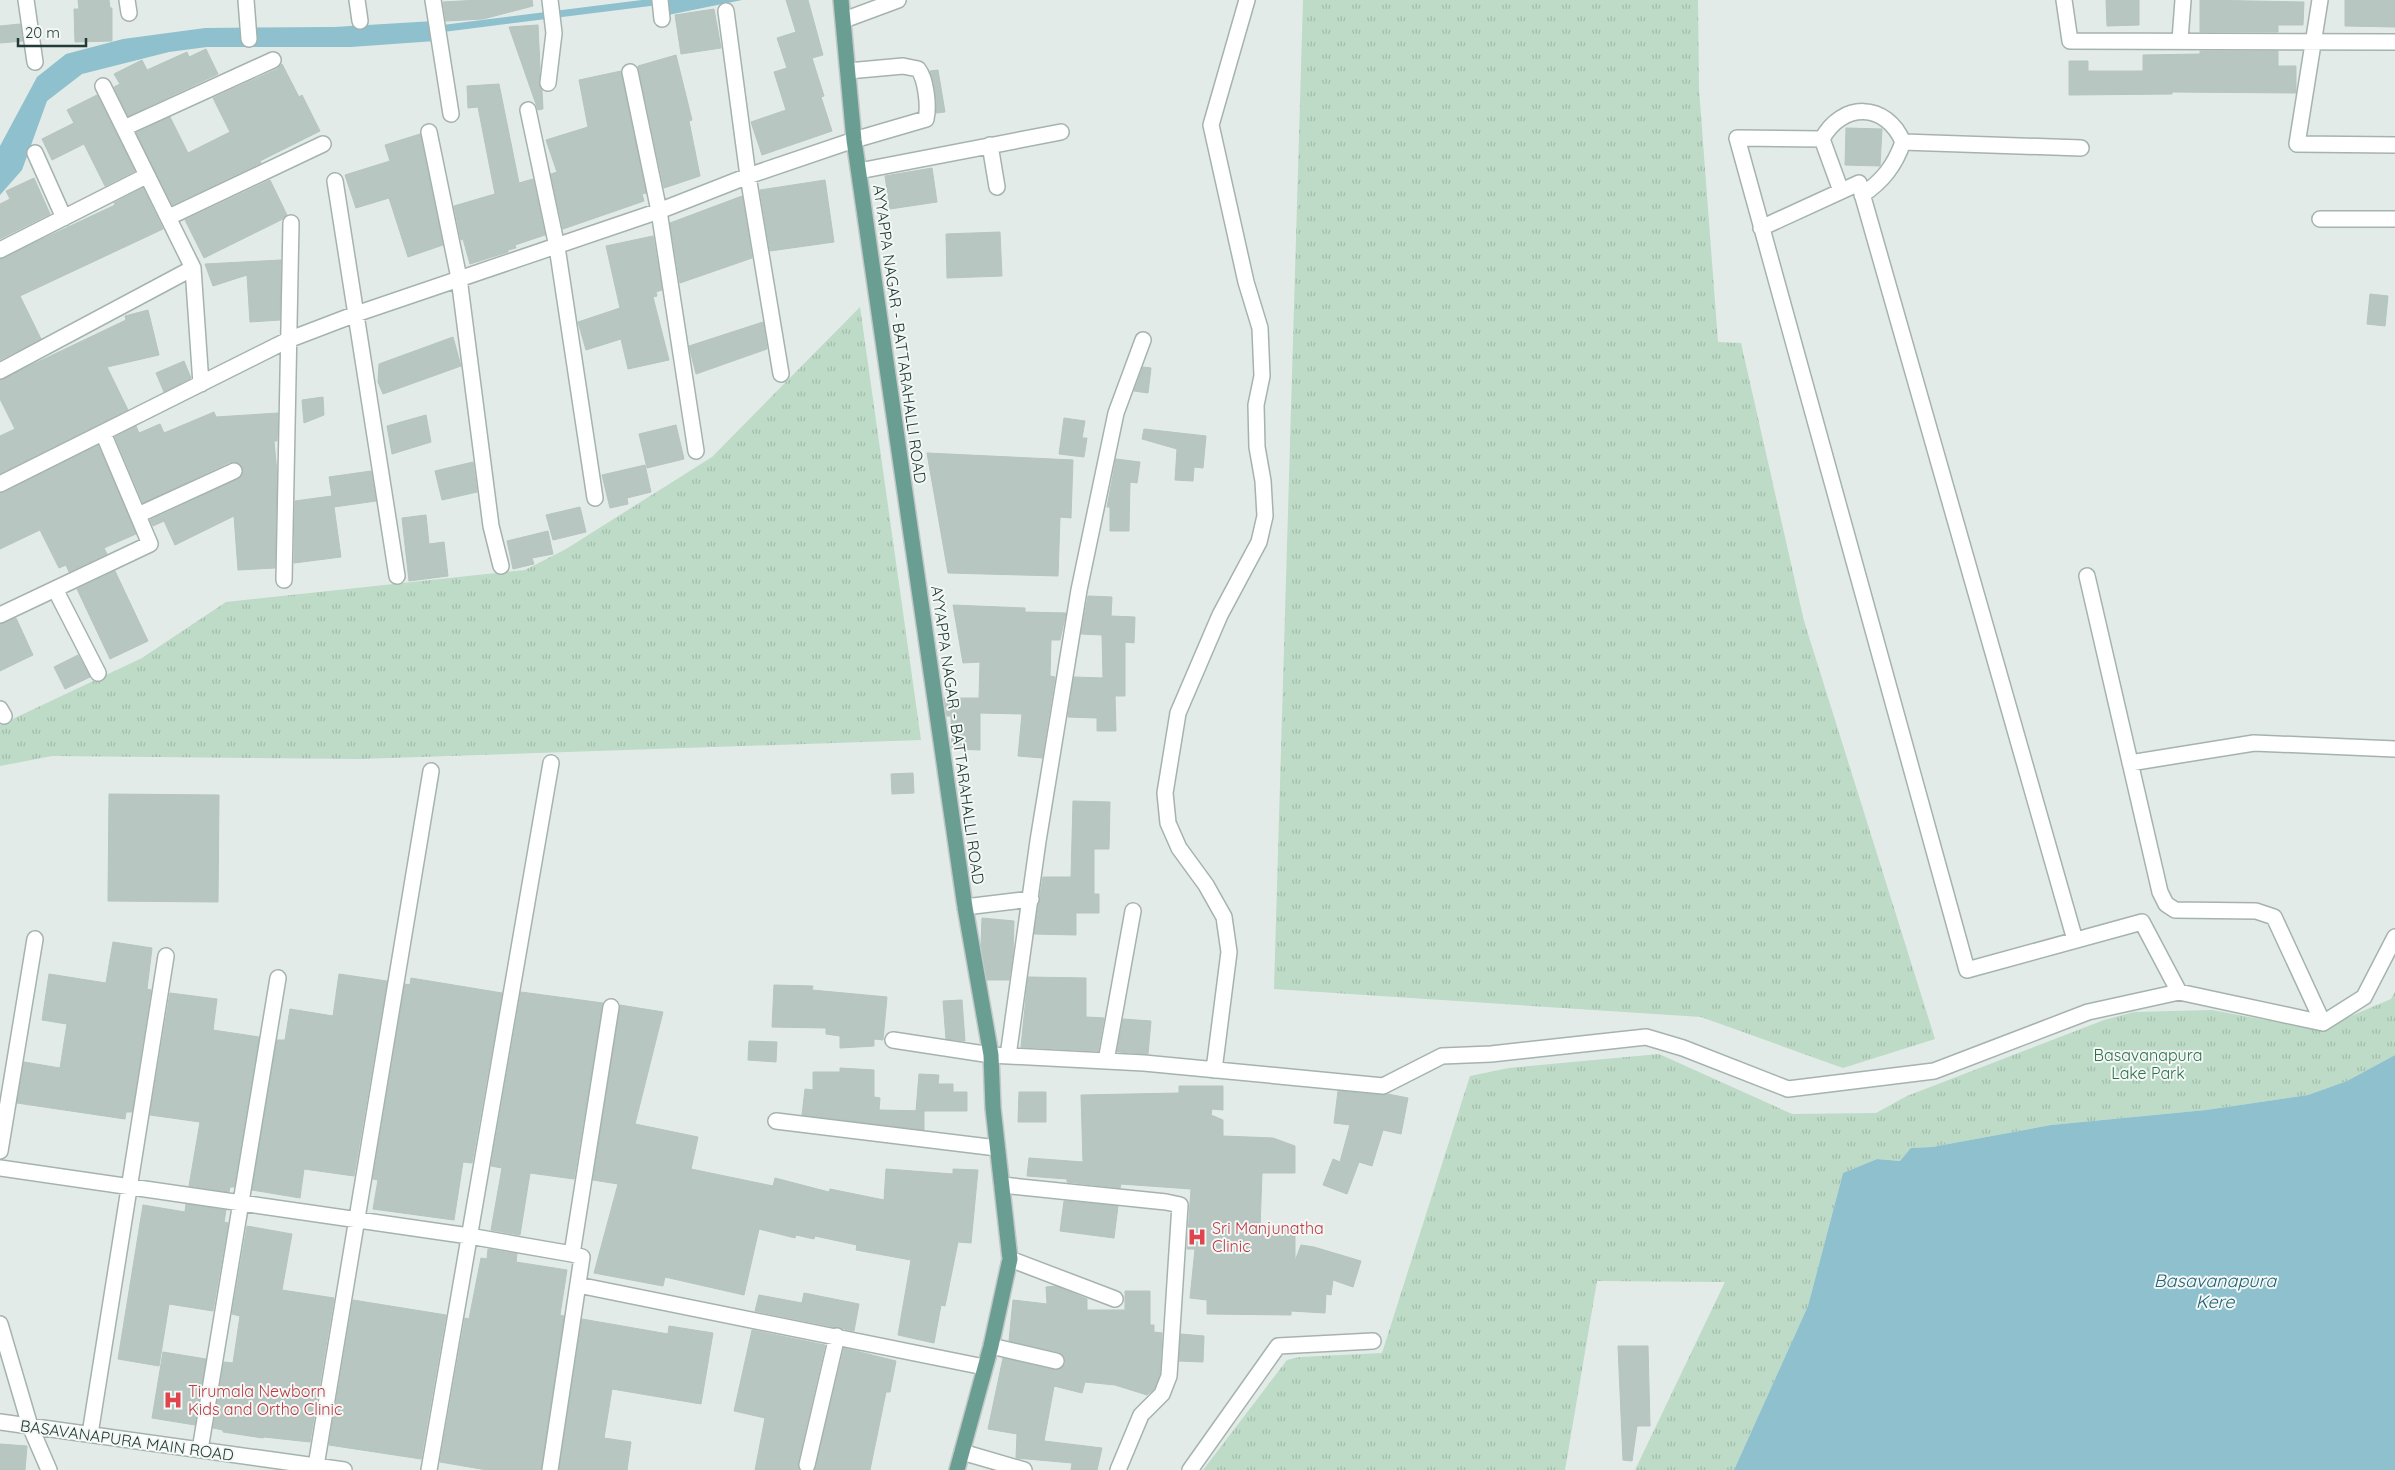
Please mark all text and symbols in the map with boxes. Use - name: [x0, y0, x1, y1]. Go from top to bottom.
- scale bar: [18, 15, 85, 47]
- text: 20 m: [25, 23, 60, 42]
- street label: AYYAPPA NAGAR - BATTARAHALLI ROAD: [869, 183, 931, 485]
- street label: AYYAPPA NAGAR - BATTARAHALLI ROAD: [927, 584, 989, 886]
- park label: Basavanapura Lake Park: [2094, 1045, 2202, 1083]
- place label: Sri Manjunatha Clinic: [1212, 1218, 1324, 1256]
- hospital icon: Sri Manjunatha Clinic: [1186, 1226, 1208, 1248]
- water label: Basavanapura Kere: [2154, 1269, 2277, 1313]
- place label: Tirumala Newborn Kids and Ortho Clinic: [188, 1381, 342, 1419]
- hospital icon: Tirumala Newborn Kids and Ortho Clinic: [162, 1389, 184, 1411]
- street label: BASAVANAPURA MAIN ROAD: [19, 1415, 235, 1465]

